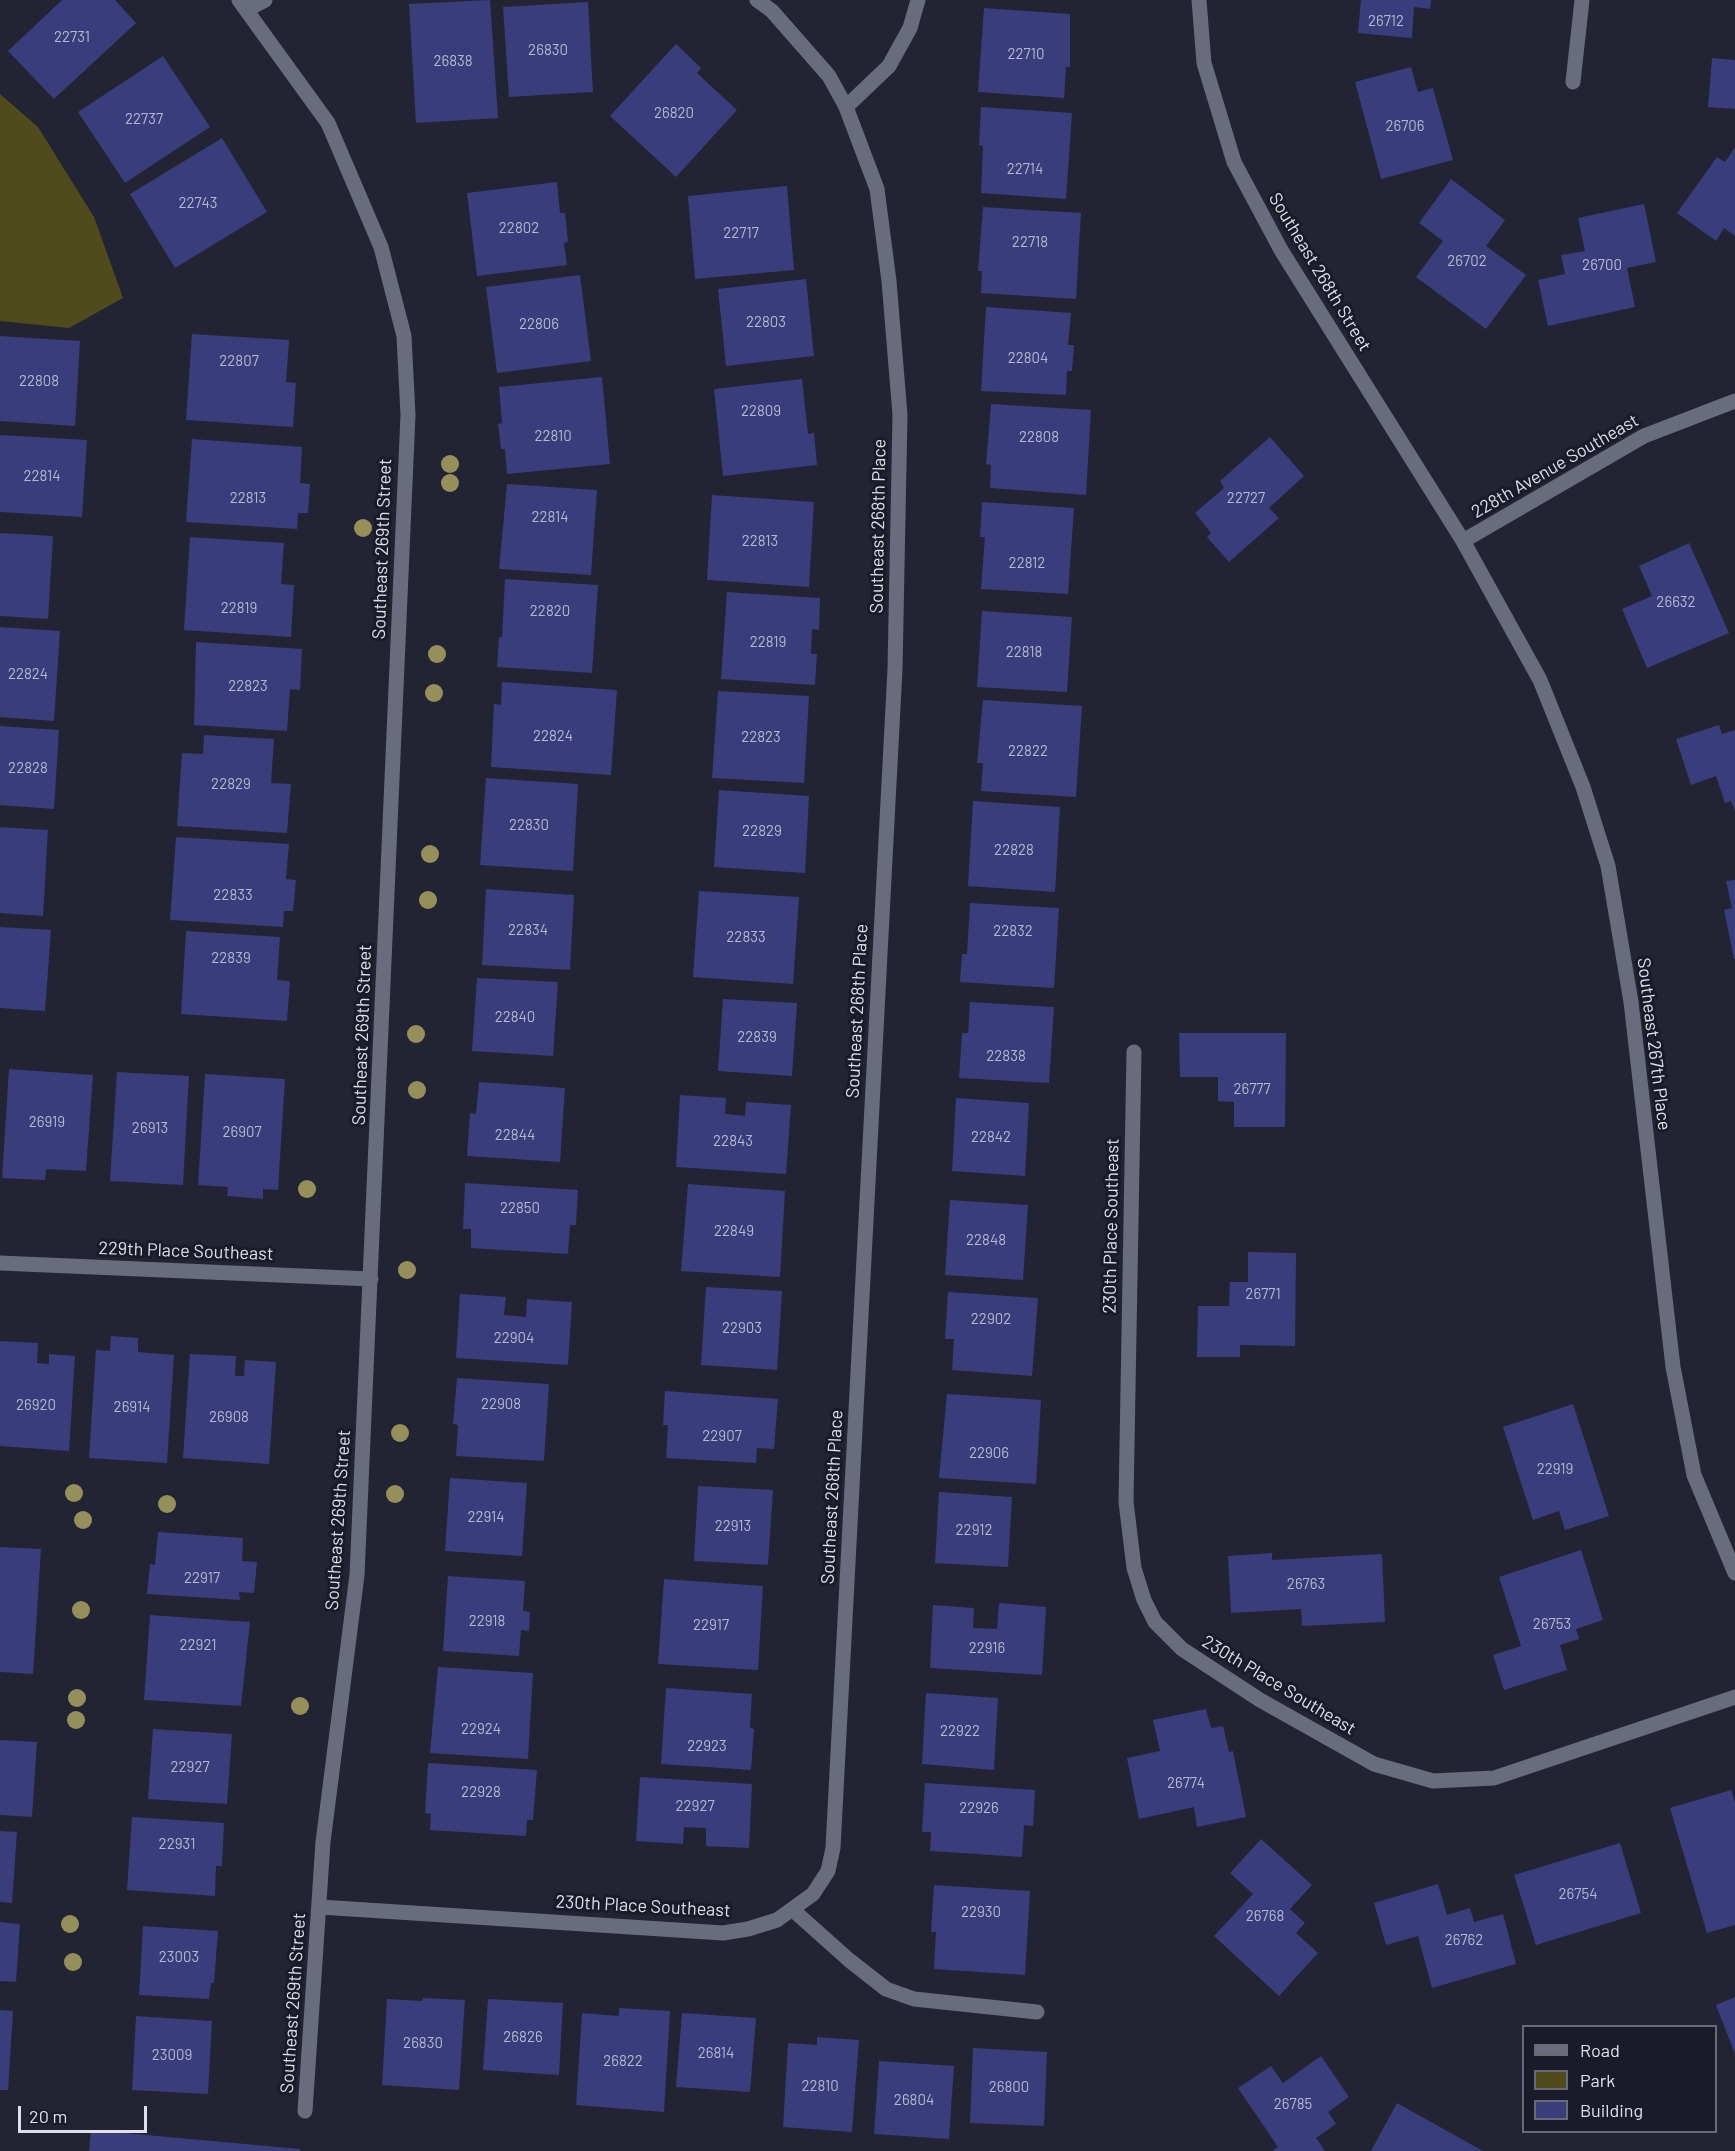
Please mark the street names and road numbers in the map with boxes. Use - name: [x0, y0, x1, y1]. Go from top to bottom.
- street label: Southeast 268th Street: [1264, 189, 1376, 355]
- street label: 228th Avenue Southeast: [1468, 409, 1642, 523]
- street label: Southeast 268th Place: [866, 439, 890, 613]
- street label: Southeast 269th Street: [368, 458, 396, 640]
- street label: Southeast 268th Place: [842, 923, 872, 1099]
- street label: Southeast 269th Street: [348, 944, 376, 1126]
- street label: Southeast 267th Place: [1633, 956, 1675, 1132]
- street label: 230th Place Southeast: [1099, 1138, 1123, 1314]
- street label: 229th Place Southeast: [98, 1237, 274, 1265]
- street label: Southeast 268th Place: [817, 1409, 847, 1585]
- street label: Southeast 269th Street: [321, 1429, 355, 1611]
- street label: 230th Place Southeast: [1198, 1631, 1360, 1739]
- street label: 230th Place Southeast: [555, 1891, 731, 1921]
- street label: Southeast 269th Street: [276, 1912, 310, 2094]

